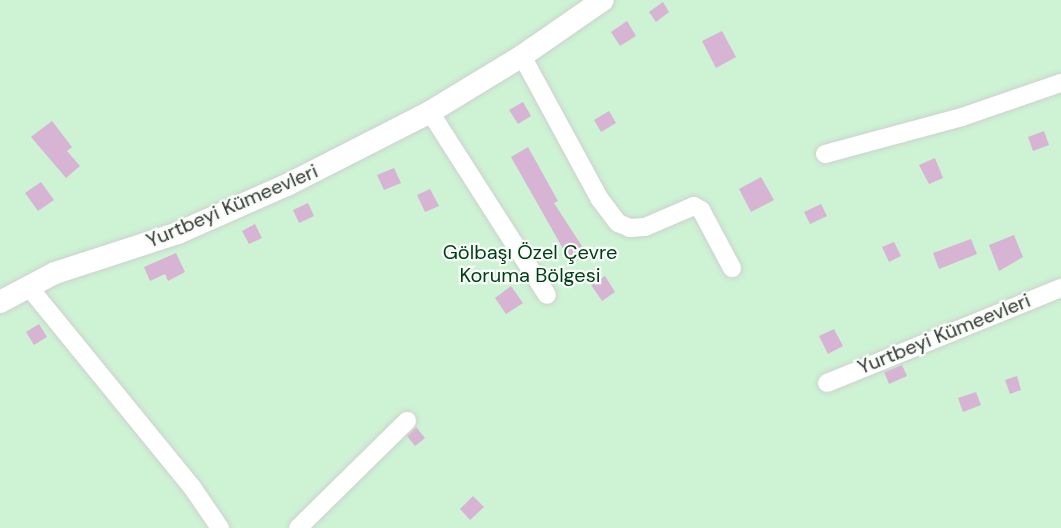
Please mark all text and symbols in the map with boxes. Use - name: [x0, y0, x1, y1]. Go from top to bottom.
- street label: Yurtbeyi Kümeevleri: [143, 159, 321, 253]
- park label: Gölbaşı Özel Çevre Koruma Bölgesi: [443, 240, 617, 287]
- street label: Yurtbeyi Kümeevleri: [854, 288, 1034, 380]

